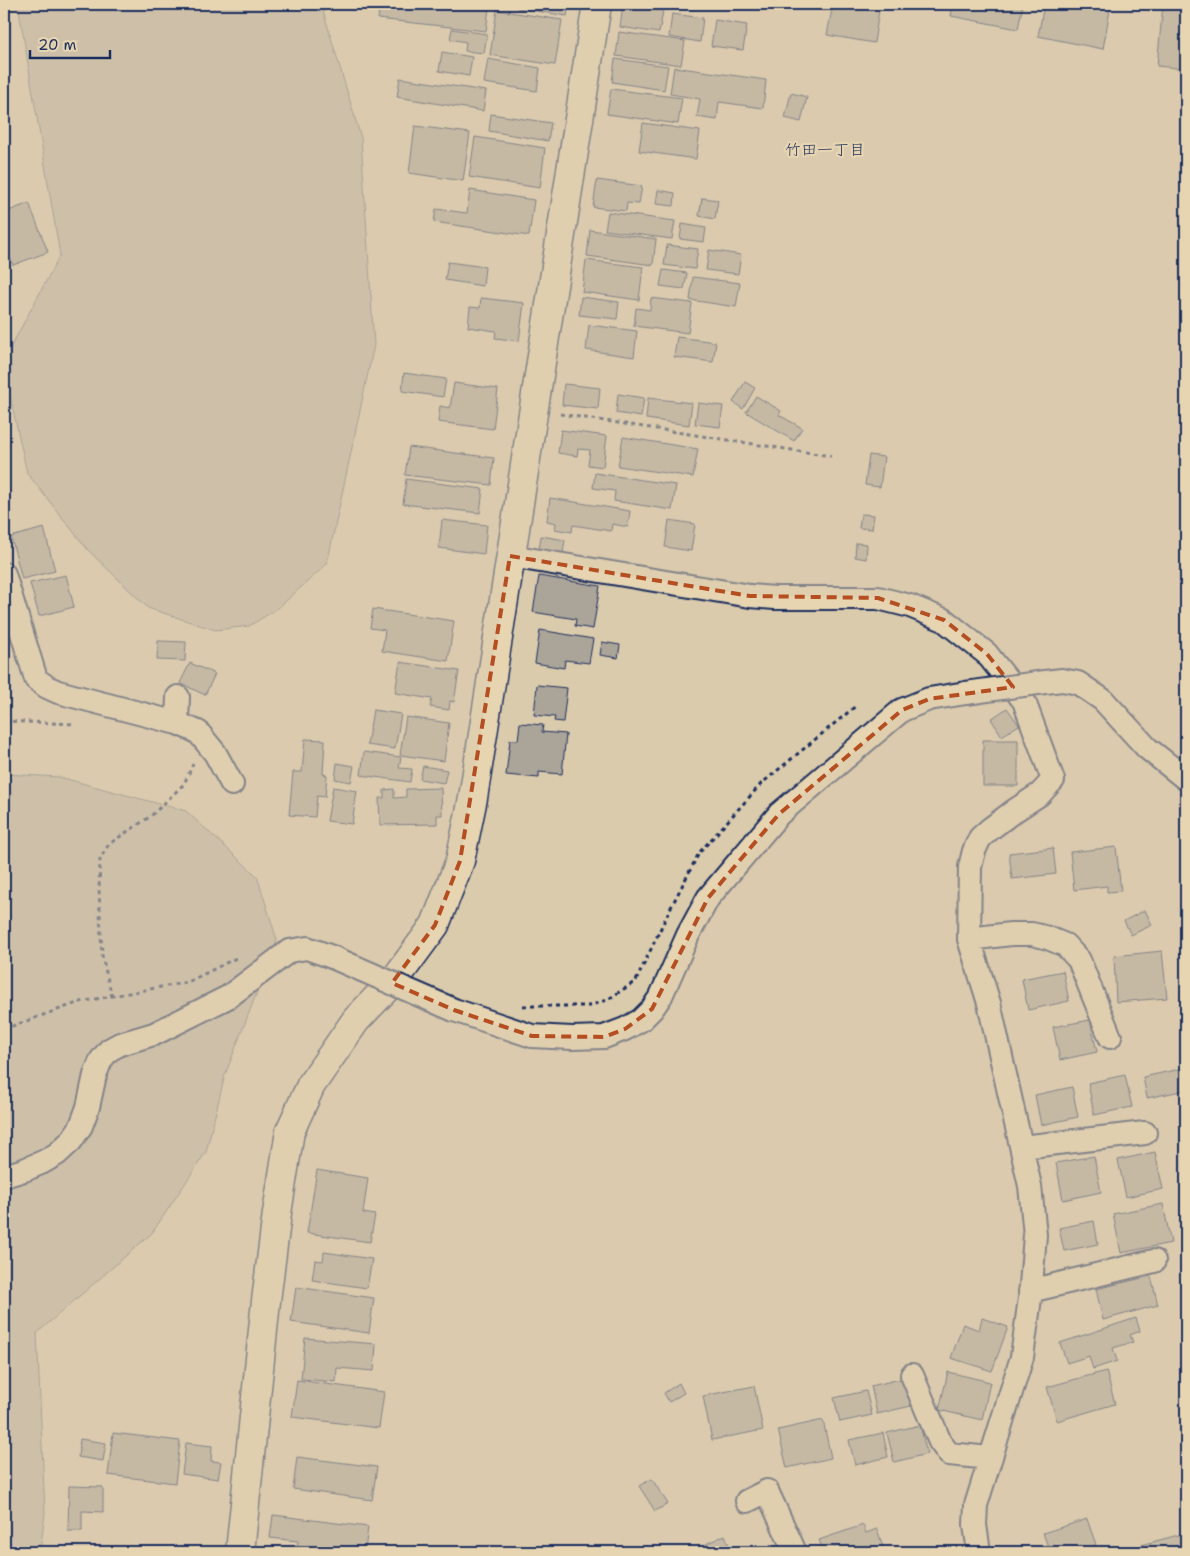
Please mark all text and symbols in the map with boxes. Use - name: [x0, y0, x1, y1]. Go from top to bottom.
- scale bar: [30, 28, 110, 60]
- text: 20 m: [38, 35, 77, 55]
- district label: 竹田一丁目: [785, 139, 865, 160]

